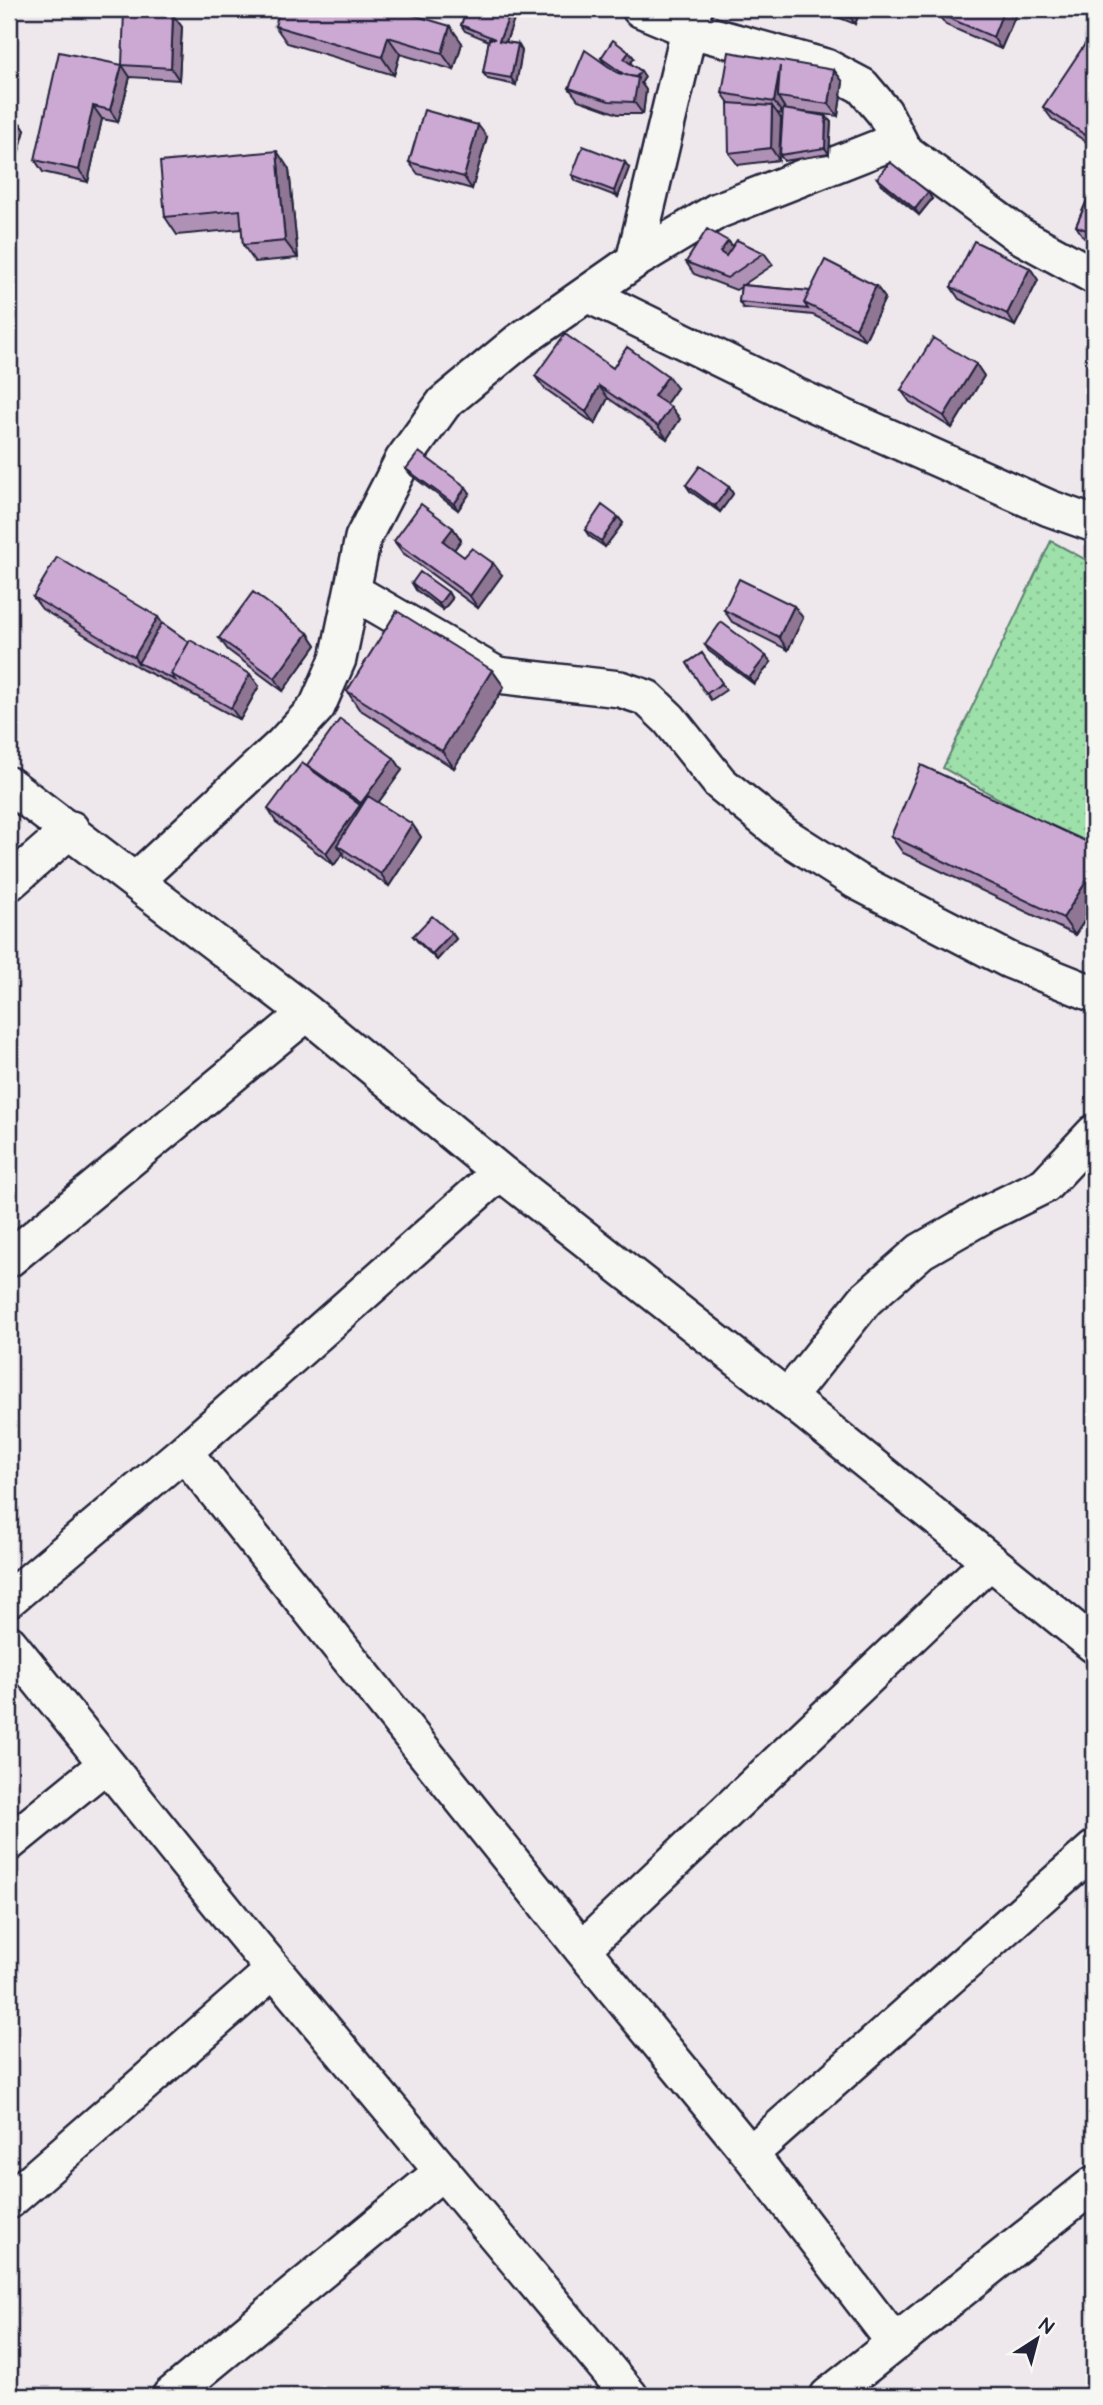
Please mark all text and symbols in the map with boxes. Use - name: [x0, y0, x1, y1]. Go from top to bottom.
- north arrow: [1002, 2304, 1072, 2374]
- text: N: [1033, 2312, 1059, 2341]

